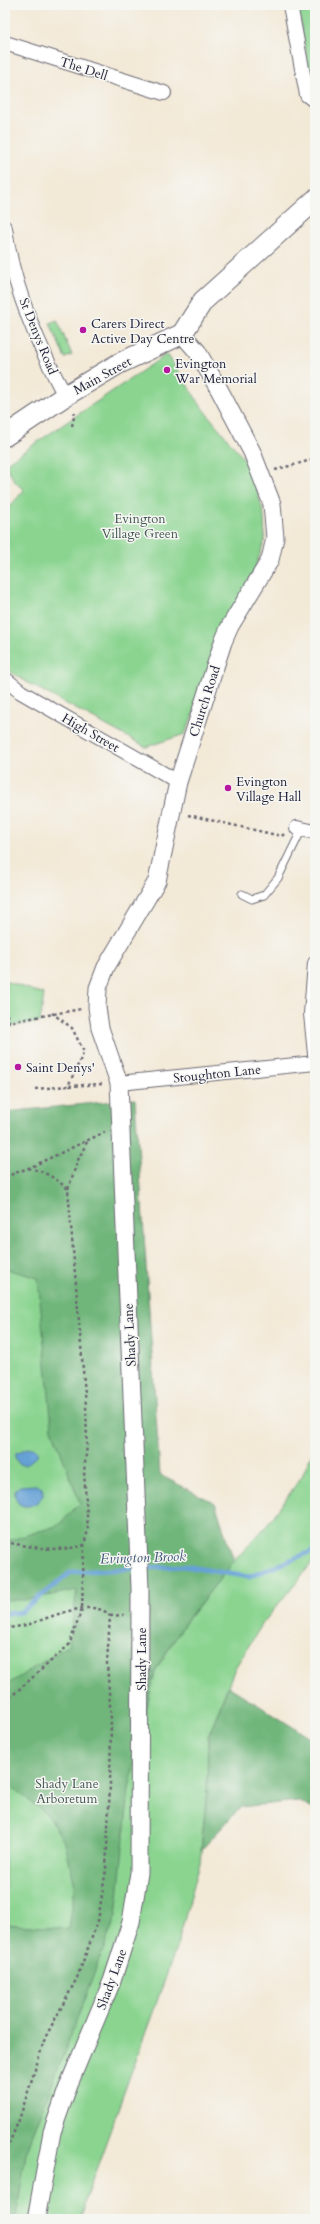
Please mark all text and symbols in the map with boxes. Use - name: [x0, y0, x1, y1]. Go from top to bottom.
- street label: The Dell: [58, 53, 110, 85]
- street label: St Denys Road: [15, 295, 62, 377]
- place label: Carers Direct Active Day Centre: [91, 315, 195, 348]
- marker: Carers Direct Active Day Centre: [78, 325, 88, 335]
- street label: Main Street: [70, 353, 135, 399]
- place label: Evington War Memorial: [174, 355, 257, 388]
- marker: Evington War Memorial: [162, 365, 172, 375]
- park label: Evington Village Green: [102, 510, 179, 543]
- street label: Church Road: [185, 663, 225, 739]
- street label: High Street: [58, 709, 123, 757]
- place label: Evington Village Hall: [236, 773, 302, 806]
- marker: Evington Village Hall: [223, 783, 233, 793]
- place label: Saint Denys': [26, 1059, 95, 1077]
- street label: Stoughton Lane: [172, 1060, 262, 1088]
- marker: Saint Denys': [13, 1062, 23, 1072]
- street label: Shady Lane: [119, 1303, 141, 1367]
- water label: Evington Brook: [100, 1547, 186, 1568]
- street label: Shady Lane: [133, 1627, 151, 1691]
- park label: Shady Lane Arboretum: [35, 1775, 99, 1808]
- street label: Shady Lane: [93, 1946, 131, 2012]

